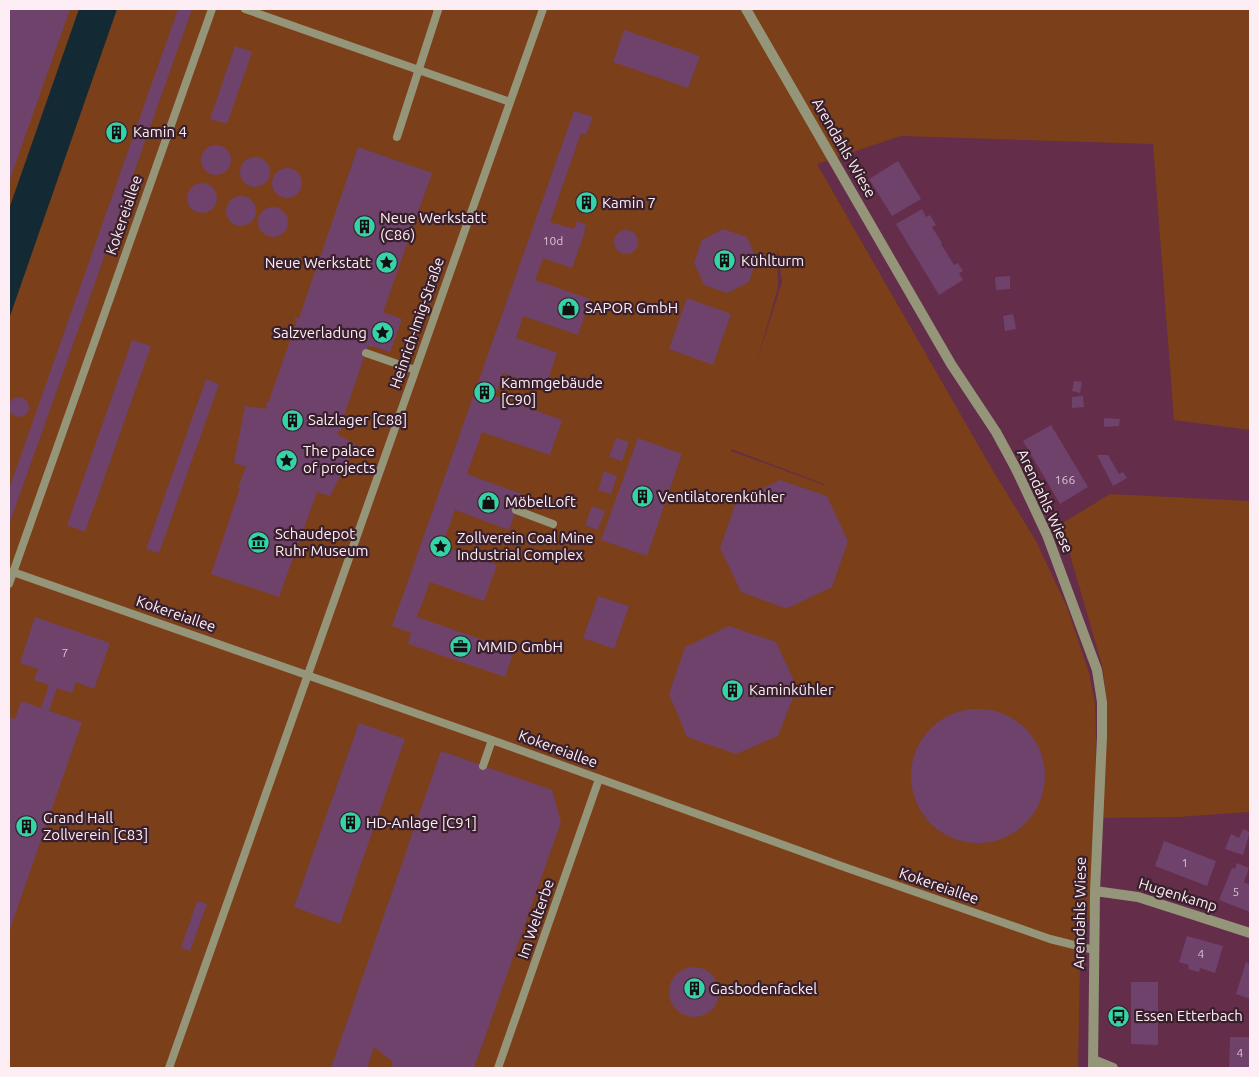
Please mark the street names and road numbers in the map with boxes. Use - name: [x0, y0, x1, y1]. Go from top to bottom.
- street label: Arendahls Wiese: [809, 95, 880, 201]
- street label: Kokereiallee: [102, 173, 145, 257]
- street label: Heinrich-Imig-Straße: [386, 255, 447, 391]
- street label: Arendahls Wiese: [1014, 446, 1077, 555]
- street label: Kokereiallee: [134, 592, 218, 635]
- street label: Kokereiallee: [516, 726, 600, 771]
- street label: Arendahls Wiese: [1070, 857, 1089, 969]
- street label: Kokereiallee: [897, 864, 981, 907]
- street label: Hugenkamp: [1137, 874, 1220, 915]
- street label: Im Welterbe: [514, 877, 557, 961]

